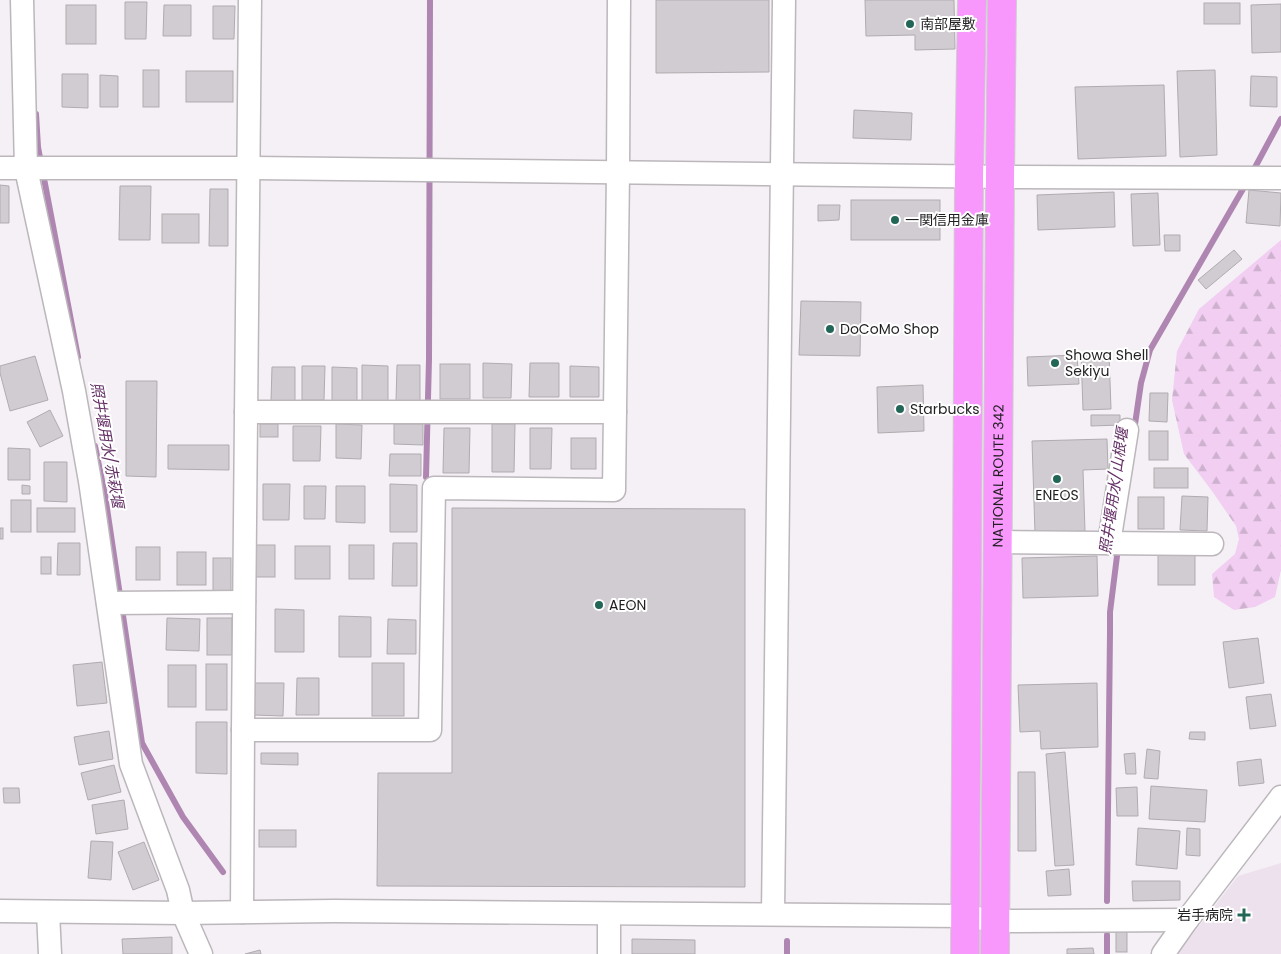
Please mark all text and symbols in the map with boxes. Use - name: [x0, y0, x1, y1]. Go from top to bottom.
- place label: 南部屋敷: [920, 14, 976, 34]
- marker: 南部屋敷: [904, 18, 916, 30]
- place label: 一関信用金庫: [905, 210, 989, 230]
- marker: 一関信用金庫: [889, 214, 901, 226]
- place label: DoCoMo Shop: [840, 319, 939, 339]
- marker: DoCoMo Shop: [824, 323, 836, 335]
- place label: Showa Shell Sekiyu: [1065, 345, 1149, 381]
- marker: Showa Shell Sekiyu: [1049, 357, 1061, 369]
- water label: 照井堰用水/赤萩堰: [86, 380, 129, 512]
- place label: Starbucks: [910, 399, 979, 419]
- marker: Starbucks: [894, 403, 906, 415]
- street label: NATIONAL ROUTE 342: [988, 404, 1009, 548]
- water label: 照井堰用水/山根堰: [1094, 424, 1133, 555]
- marker: ENEOS: [1051, 473, 1063, 485]
- place label: ENEOS: [1035, 485, 1079, 505]
- place label: AEON: [609, 595, 646, 615]
- marker: AEON: [593, 599, 605, 611]
- place label: 岩手病院: [1177, 905, 1233, 925]
- marker: 岩手病院: [1237, 908, 1251, 922]

